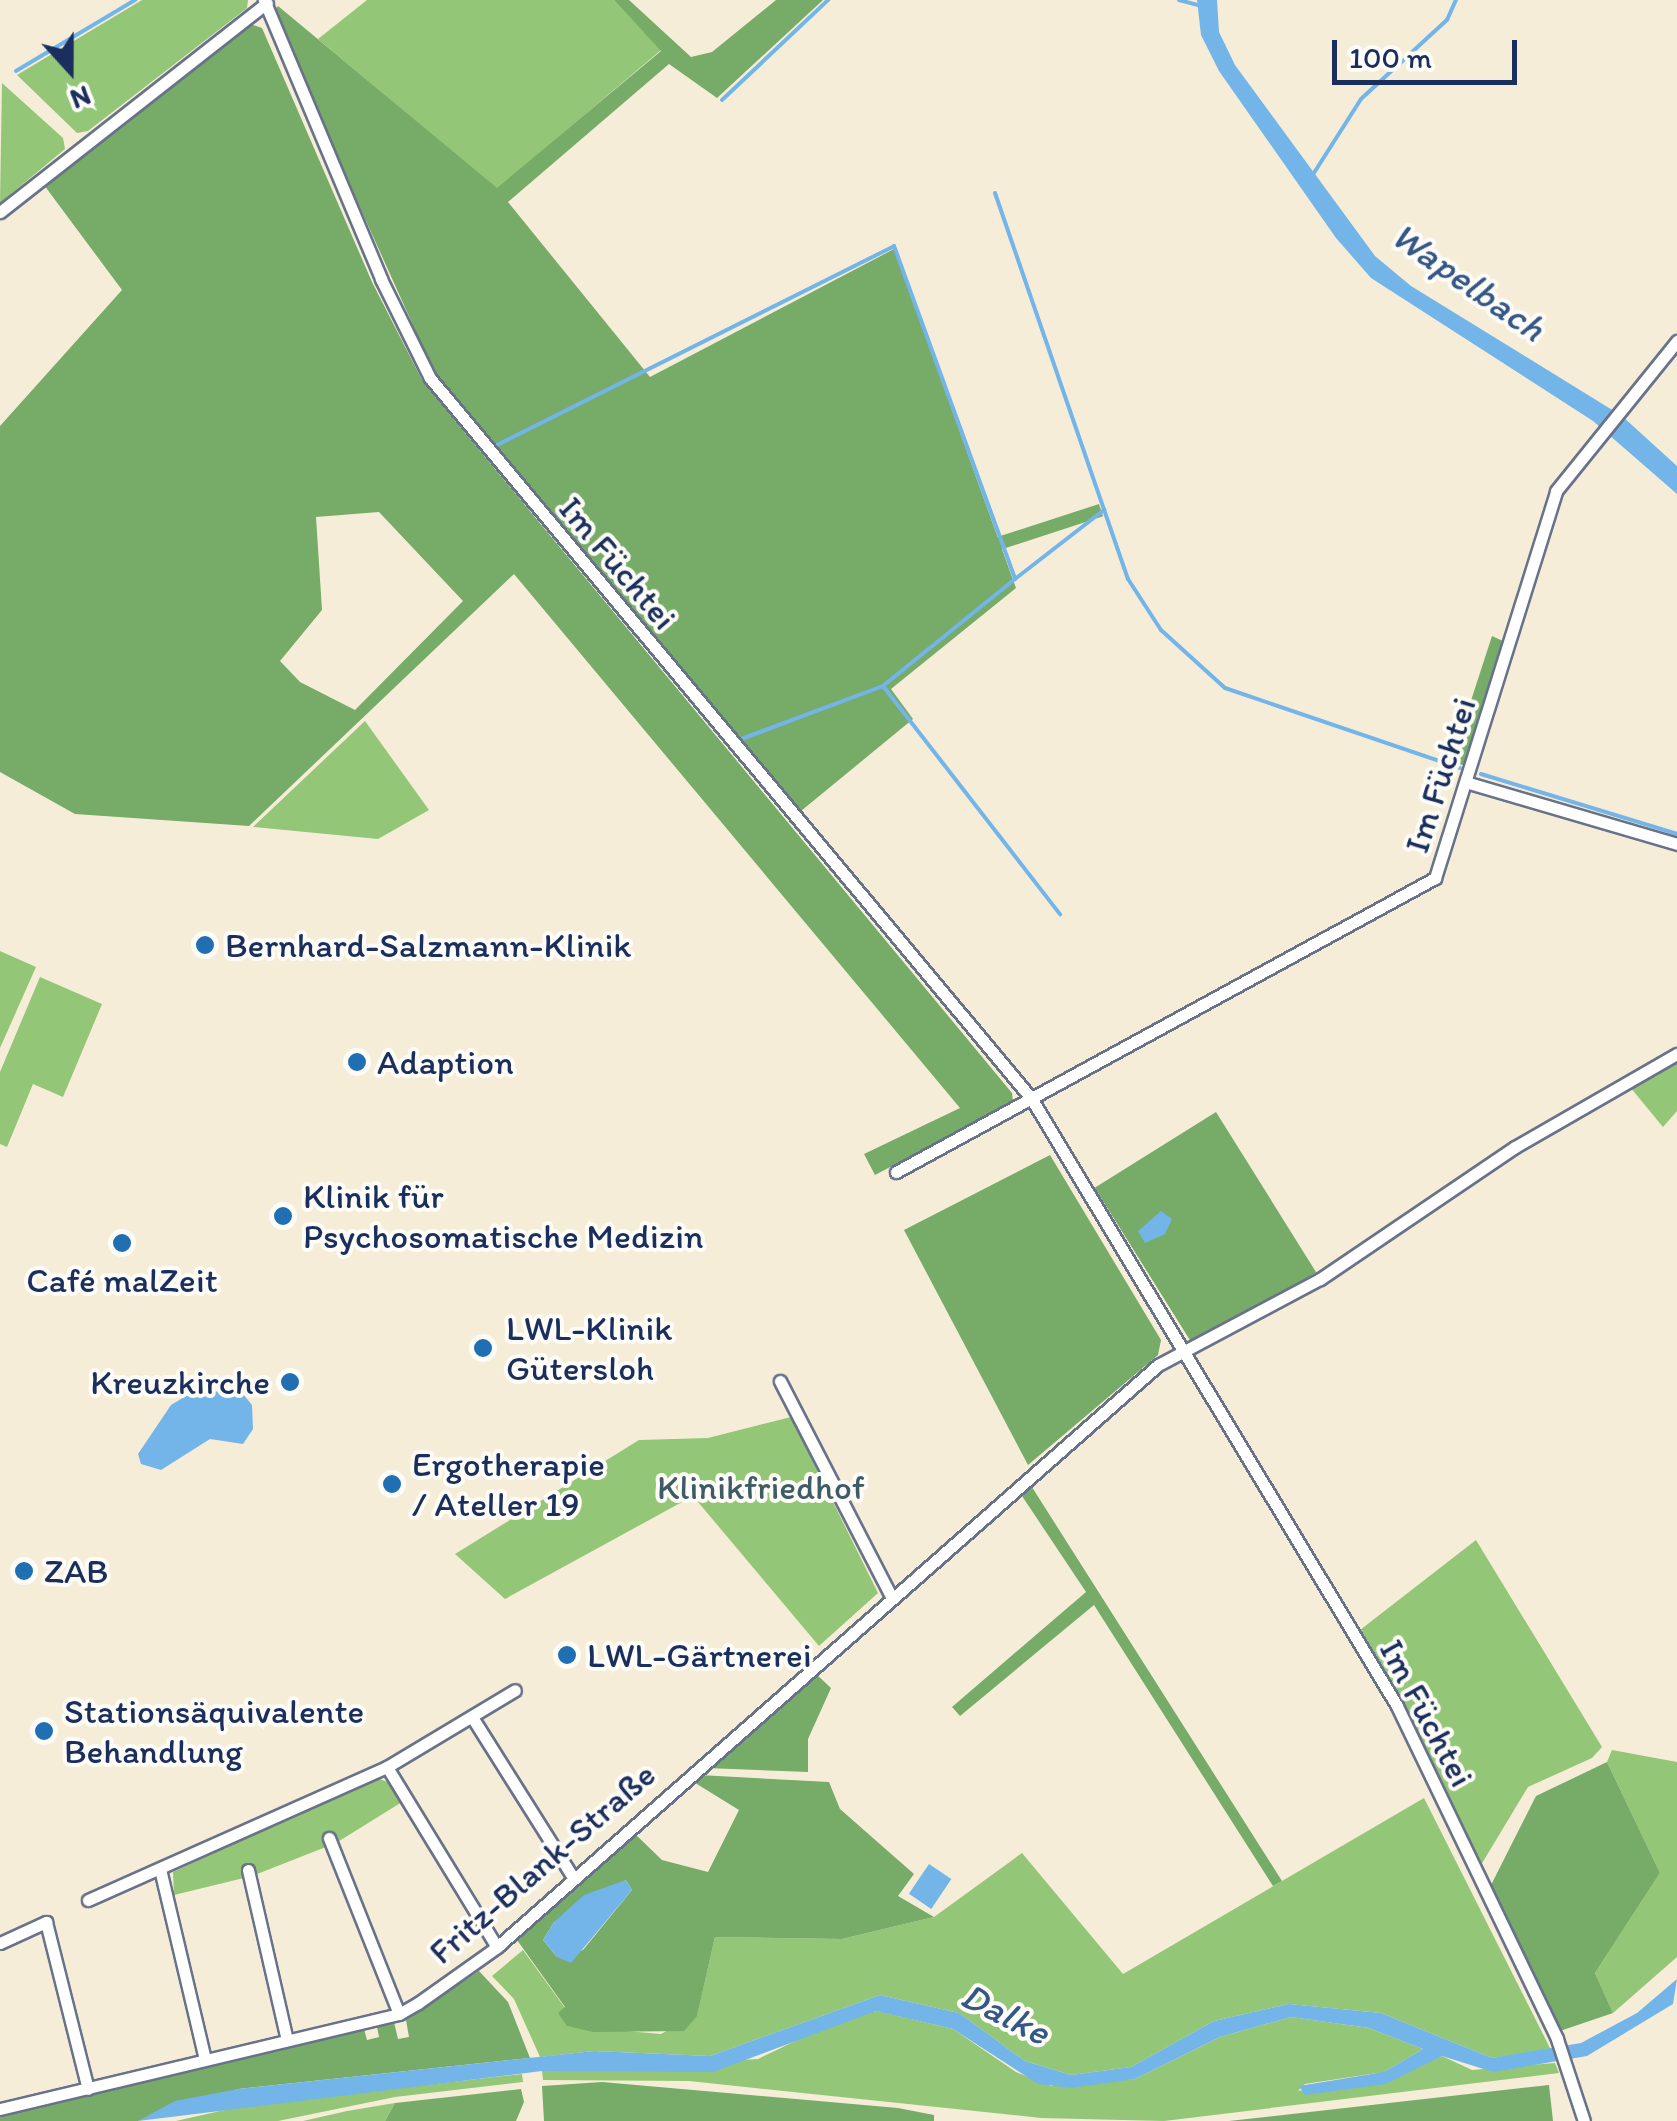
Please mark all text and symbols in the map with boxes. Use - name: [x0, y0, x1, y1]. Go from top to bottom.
- north arrow: [20, 20, 120, 120]
- scale bar: [1337, 20, 1522, 82]
- text: 100 m: [1349, 39, 1432, 76]
- text: N: [66, 79, 96, 117]
- water label: Wapelbach: [1383, 213, 1553, 351]
- street label: Im Füchtei: [550, 488, 686, 638]
- street label: Im Füchtei: [1395, 692, 1485, 858]
- place label: Bernhard-Salzmann-Klinik: [225, 924, 631, 966]
- marker: Bernhard-Salzmann-Klinik: [194, 934, 216, 956]
- place label: Adaption: [377, 1041, 514, 1083]
- marker: Adaption: [346, 1051, 368, 1073]
- place label: Klinik für Psychosomatische Medizin: [303, 1175, 704, 1257]
- marker: Klinik für Psychosomatische Medizin: [272, 1205, 294, 1227]
- marker: Café malZeit: [111, 1232, 133, 1254]
- place label: Café malZeit: [25, 1259, 219, 1301]
- place label: LWL-Klinik Gütersloh: [506, 1307, 672, 1389]
- marker: LWL-Klinik Gütersloh: [470, 1335, 496, 1361]
- place label: Kreuzkirche: [90, 1361, 270, 1403]
- marker: Kreuzkirche: [279, 1371, 301, 1393]
- place label: Ergotherapie / Ateller 19: [412, 1443, 605, 1525]
- park label: Klinikfriedhof: [657, 1466, 865, 1508]
- marker: Ergotherapie / Ateller 19: [381, 1473, 403, 1495]
- place label: ZAB: [44, 1550, 108, 1592]
- marker: ZAB: [13, 1560, 35, 1582]
- street label: Im Füchtei: [1371, 1632, 1483, 1794]
- place label: LWL-Gärtnerei: [587, 1634, 812, 1676]
- marker: LWL-Gärtnerei: [556, 1644, 578, 1666]
- place label: Stationsäquivalente Behandlung: [64, 1690, 364, 1772]
- marker: Stationsäquivalente Behandlung: [33, 1720, 55, 1742]
- street label: Fritz-Blank-Straße: [420, 1753, 664, 1973]
- water label: Dalke: [953, 1973, 1057, 2055]

